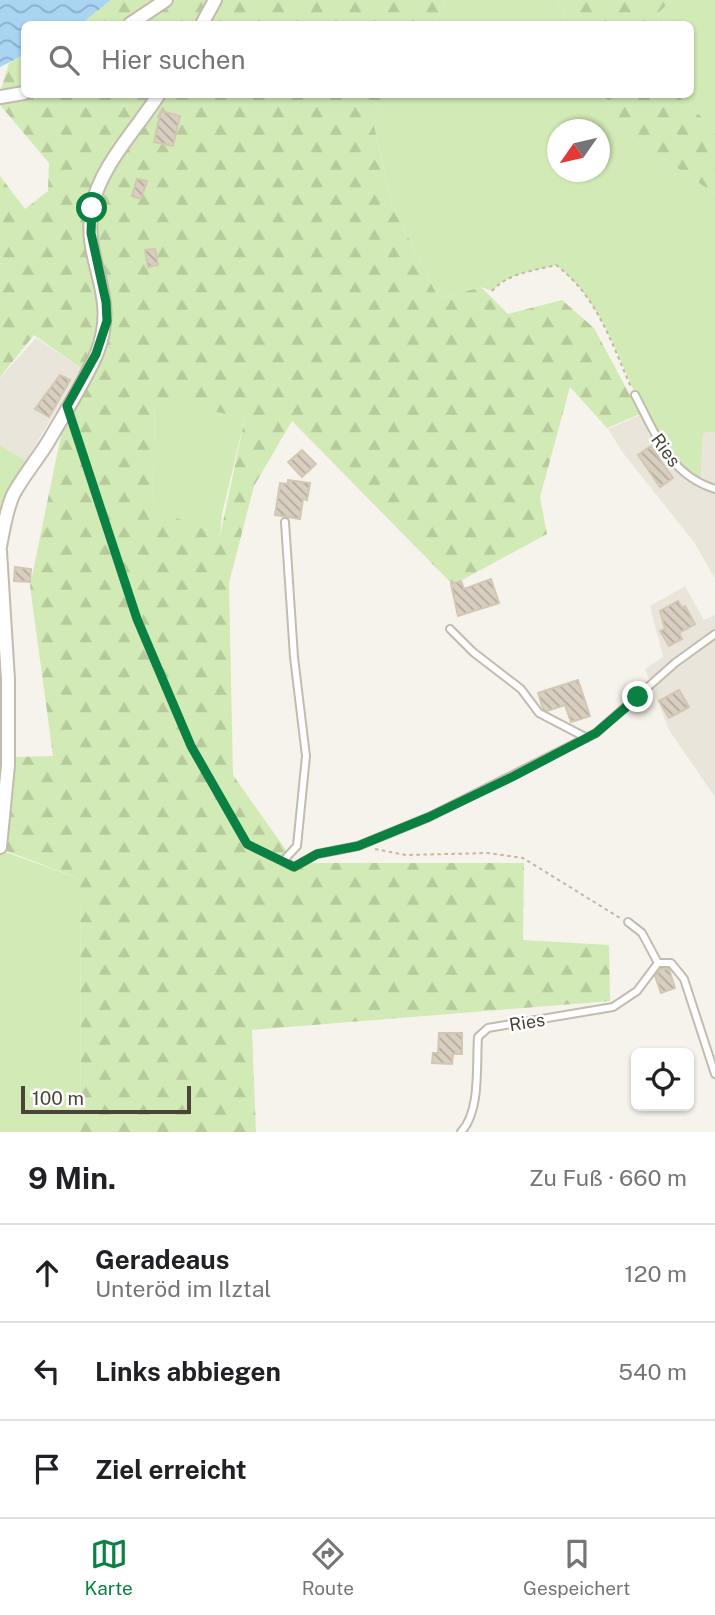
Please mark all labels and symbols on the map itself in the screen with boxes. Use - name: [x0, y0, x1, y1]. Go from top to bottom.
- north arrow: [547, 119, 610, 182]
- route start: [76, 192, 107, 223]
- street label: Ries: [647, 429, 685, 471]
- route end: [622, 681, 653, 712]
- street label: Ries: [508, 1009, 546, 1035]
- scale bar: [21, 1083, 191, 1115]

